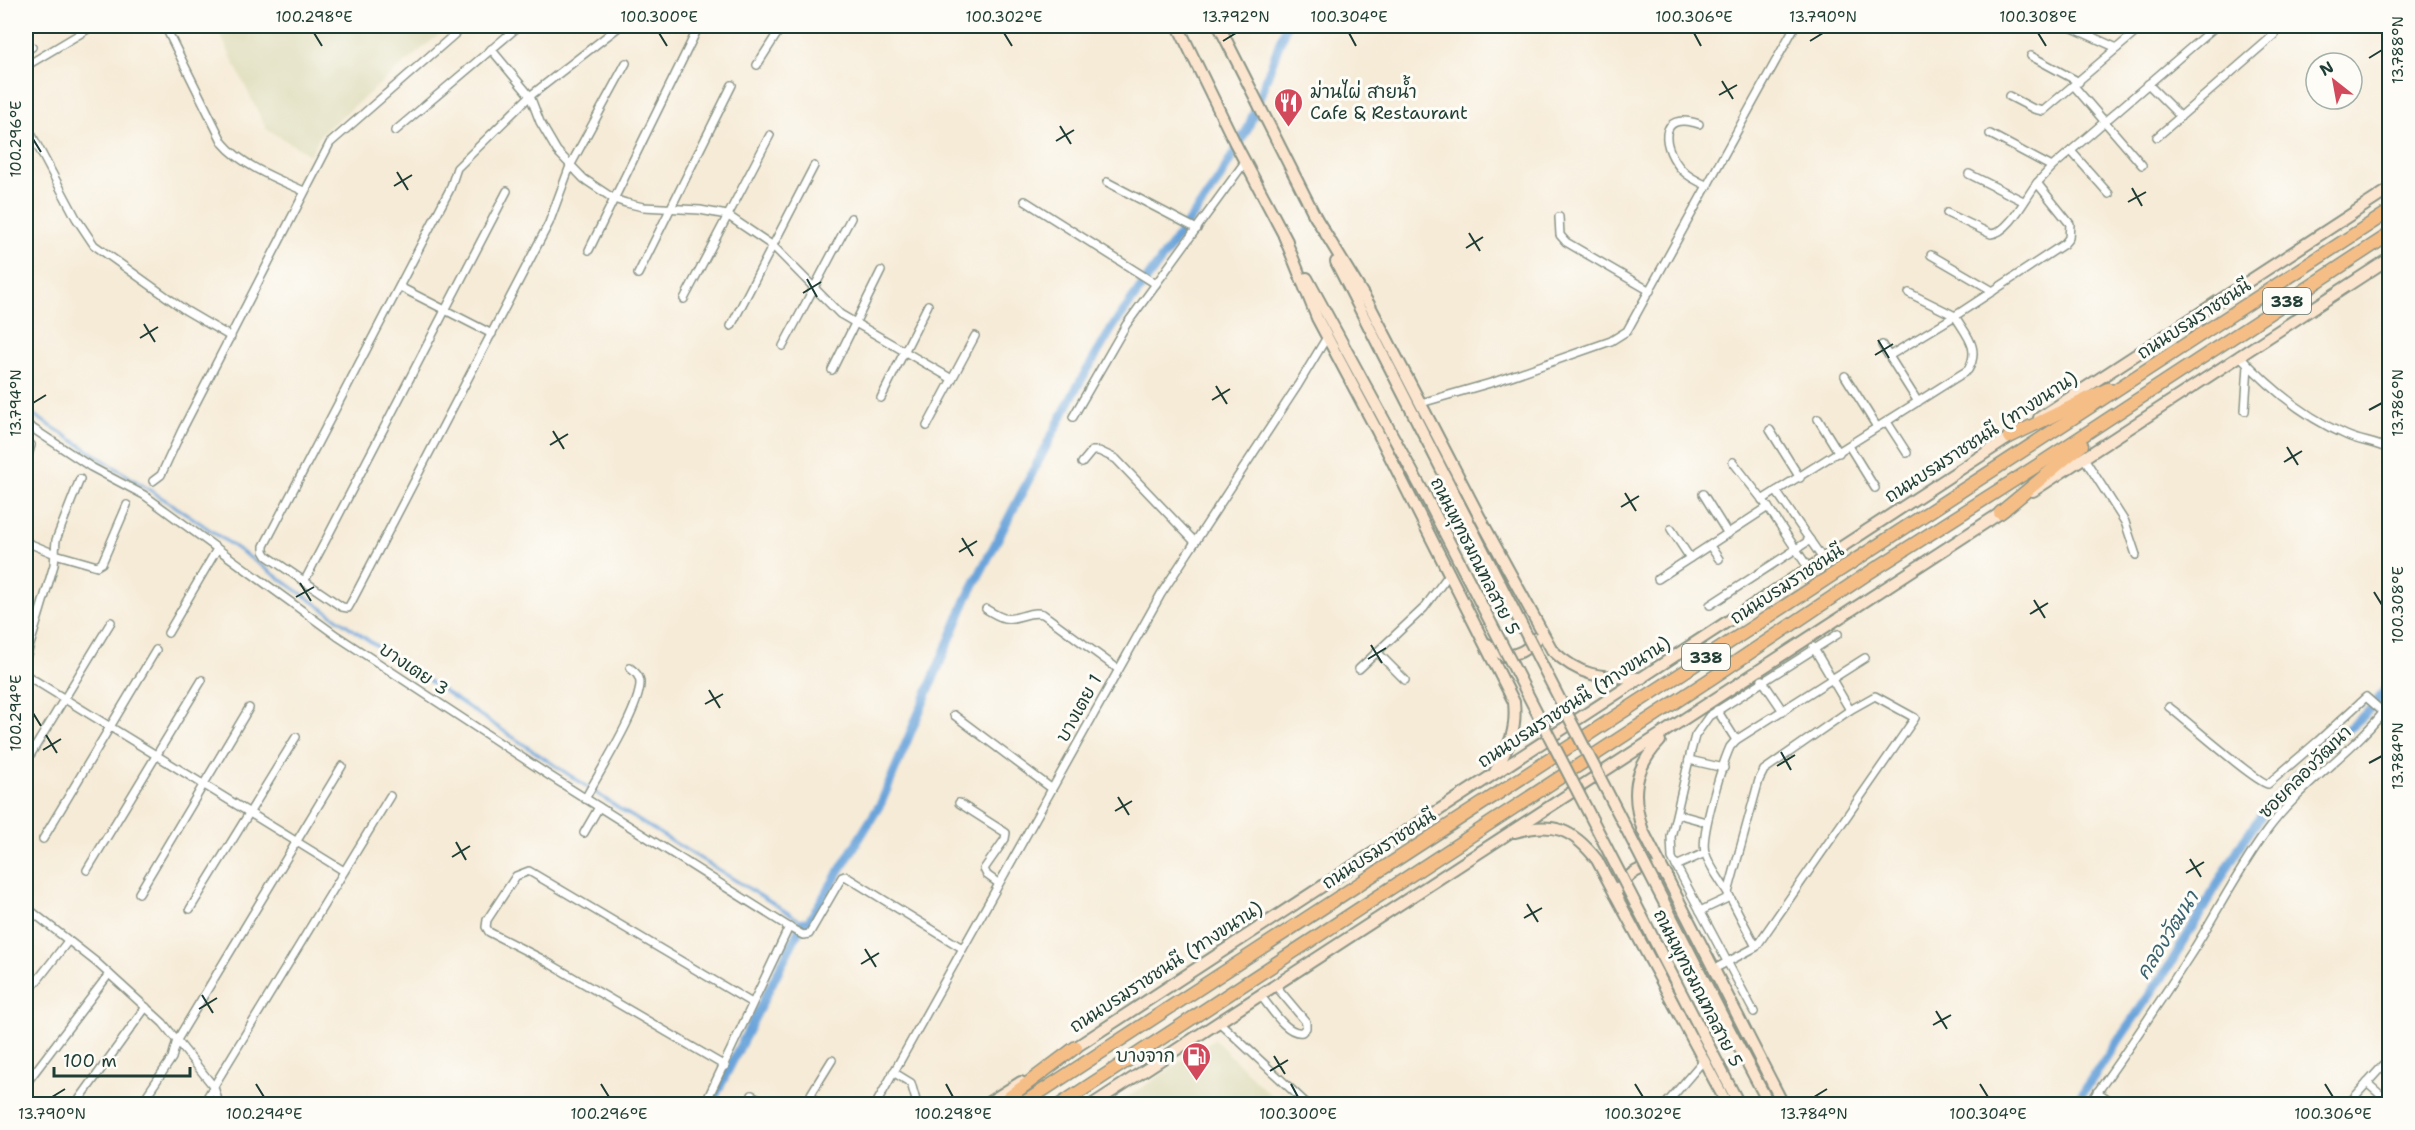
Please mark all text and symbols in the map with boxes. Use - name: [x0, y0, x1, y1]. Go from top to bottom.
- text: 100.298°E: [275, 7, 353, 27]
- text: 100.300°E: [620, 7, 698, 27]
- text: 100.302°E: [966, 7, 1042, 27]
- text: 13.792°N: [1202, 7, 1270, 27]
- text: 100.304°E: [1310, 7, 1388, 27]
- text: 100.306°E: [1655, 7, 1733, 27]
- text: 13.790°N: [1789, 7, 1857, 27]
- text: 100.308°E: [1999, 7, 2077, 27]
- text: 13.788°N: [2388, 16, 2408, 84]
- north arrow: [2304, 51, 2364, 111]
- text: N: [2316, 56, 2337, 81]
- place label: ม่านไผ่ สายน้ำ Cafe & Restaurant: [1310, 75, 1468, 125]
- restaurant icon: ม่านไผ่ สายน้ำ Cafe & Restaurant: [1273, 86, 1305, 128]
- text: 100.296°E: [6, 100, 26, 178]
- street label: ถนนบรมราชชนนี: [2132, 273, 2256, 365]
- road number: 338: [2263, 288, 2311, 314]
- street label: ถนนบรมราชชนนี (ทางขนาน): [1880, 366, 2082, 508]
- text: 13.794°N: [6, 369, 26, 437]
- text: 13.786°N: [2388, 369, 2408, 437]
- street label: ถนนพุทธมณฑลสาย 5: [1423, 473, 1525, 640]
- street label: ถนนบรมราชชนนี: [1725, 538, 1849, 630]
- text: 100.308°E: [2388, 566, 2408, 644]
- street label: ถนนบรมราชชนนี (ทางขนาน): [1473, 631, 1675, 773]
- street label: บางเตย 3: [375, 637, 453, 701]
- road number: 338: [1682, 644, 1730, 670]
- street label: บางเตย 1: [1051, 670, 1107, 746]
- text: 100.294°E: [6, 675, 26, 751]
- street label: ซอยคลองวัฒนา: [2253, 720, 2357, 824]
- text: 13.784°N: [2388, 722, 2408, 790]
- street label: ถนนบรมราชชนนี: [1317, 803, 1441, 895]
- water label: คลองวัฒนา: [2130, 885, 2205, 984]
- street label: ถนนบรมราชชนนี (ทางขนาน): [1065, 896, 1267, 1038]
- street label: ถนนพุทธมณฑลสาย 5: [1646, 905, 1748, 1072]
- scale bar: [54, 1040, 190, 1078]
- fuel station icon: บางจาก: [1180, 1040, 1212, 1082]
- place label: บางจาก: [1116, 1044, 1175, 1068]
- text: 100 m: [63, 1049, 117, 1073]
- text: 13.790°N: [18, 1104, 86, 1124]
- text: 100.294°E: [226, 1104, 302, 1124]
- text: 100.296°E: [570, 1104, 648, 1124]
- text: 100.298°E: [914, 1104, 992, 1124]
- text: 100.300°E: [1259, 1104, 1337, 1124]
- text: 100.302°E: [1605, 1104, 1681, 1124]
- text: 13.784°N: [1780, 1104, 1848, 1124]
- text: 100.304°E: [1949, 1104, 2027, 1124]
- text: 100.306°E: [2294, 1104, 2372, 1124]

